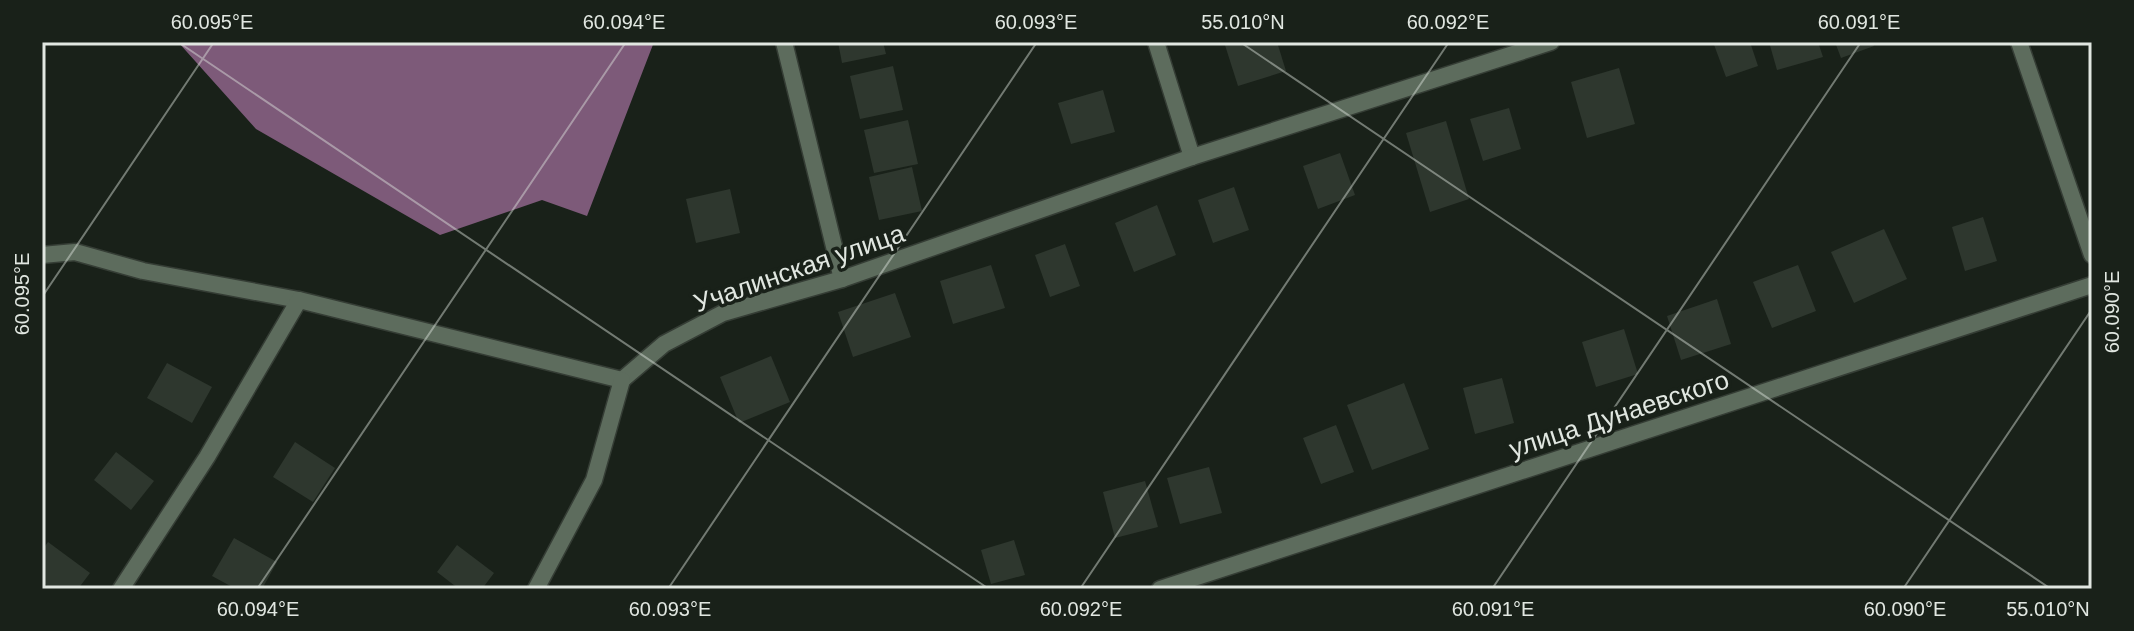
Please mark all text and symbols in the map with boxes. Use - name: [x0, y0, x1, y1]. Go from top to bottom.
- text: 60.095°E: [171, 11, 253, 33]
- text: 60.094°E: [583, 11, 665, 33]
- text: 60.093°E: [995, 11, 1077, 33]
- text: 55.010°N: [1201, 11, 1285, 33]
- text: 60.092°E: [1407, 11, 1489, 33]
- text: 60.091°E: [1818, 11, 1900, 33]
- street label: Учалинская улица: [690, 218, 909, 318]
- text: 60.095°E: [11, 253, 33, 335]
- text: 60.090°E: [2101, 271, 2123, 353]
- street label: улица Дунаевского: [1505, 364, 1733, 464]
- text: 60.094°E: [217, 598, 299, 620]
- text: 60.093°E: [629, 598, 711, 620]
- text: 60.092°E: [1040, 598, 1122, 620]
- text: 60.091°E: [1452, 598, 1534, 620]
- text: 60.090°E: [1864, 598, 1946, 620]
- text: 55.010°N: [2006, 598, 2090, 620]

